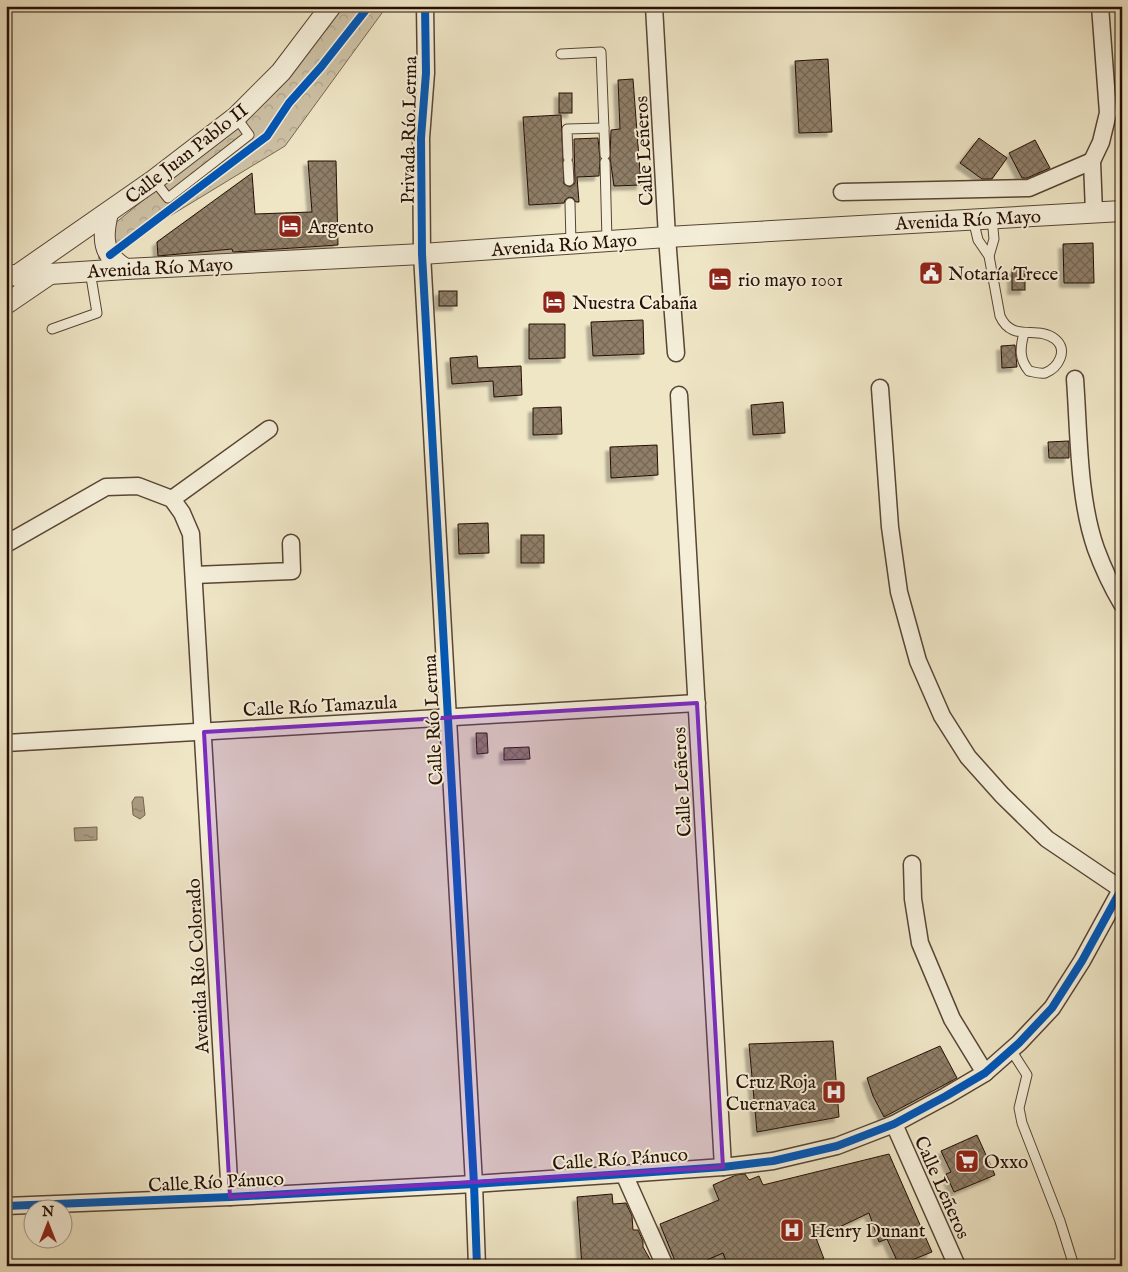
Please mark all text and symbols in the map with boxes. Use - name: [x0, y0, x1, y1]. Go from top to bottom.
- street label: Privada Río Lerma: [397, 55, 423, 204]
- street label: Calle Leñeros: [630, 95, 660, 207]
- street label: Calle Juan Pablo II: [121, 99, 254, 210]
- street label: Avenida Río Mayo: [894, 205, 1042, 237]
- hotel icon: Argento: [277, 213, 303, 239]
- place label: Argento: [307, 216, 374, 240]
- street label: Avenida Río Mayo: [490, 229, 638, 263]
- street label: Avenida Río Mayo: [86, 253, 234, 285]
- public building icon: Notaría Trece: [918, 260, 944, 286]
- place label: Notaría Trece: [948, 263, 1059, 287]
- hotel icon: rio mayo 1001: [707, 266, 733, 292]
- place label: rio mayo 1001: [738, 269, 843, 293]
- hotel icon: Nuestra Cabaña: [541, 289, 567, 315]
- place label: Nuestra Cabaña: [572, 292, 698, 316]
- street label: Calle Río Lerma: [419, 653, 449, 786]
- street label: Calle Río Tamazula: [242, 691, 399, 723]
- street label: Calle Leñeros: [668, 726, 698, 838]
- street label: Avenida Río Colorado: [182, 878, 216, 1055]
- place label: Cruz Roja Cuernavaca: [726, 1071, 817, 1117]
- hospital icon: Cruz Roja Cuernavaca: [821, 1079, 847, 1105]
- street label: Calle Leñeros: [908, 1133, 975, 1243]
- street label: Calle Río Pánuco: [551, 1143, 689, 1177]
- supermarket icon: Oxxo: [954, 1148, 980, 1174]
- place label: Oxxo: [984, 1151, 1028, 1175]
- street label: Calle Río Pánuco: [148, 1167, 285, 1199]
- north arrow: [22, 1200, 72, 1250]
- text: N: [41, 1203, 54, 1221]
- hospital icon: Henry Dunant: [779, 1217, 805, 1243]
- place label: Henry Dunant: [810, 1220, 926, 1244]

